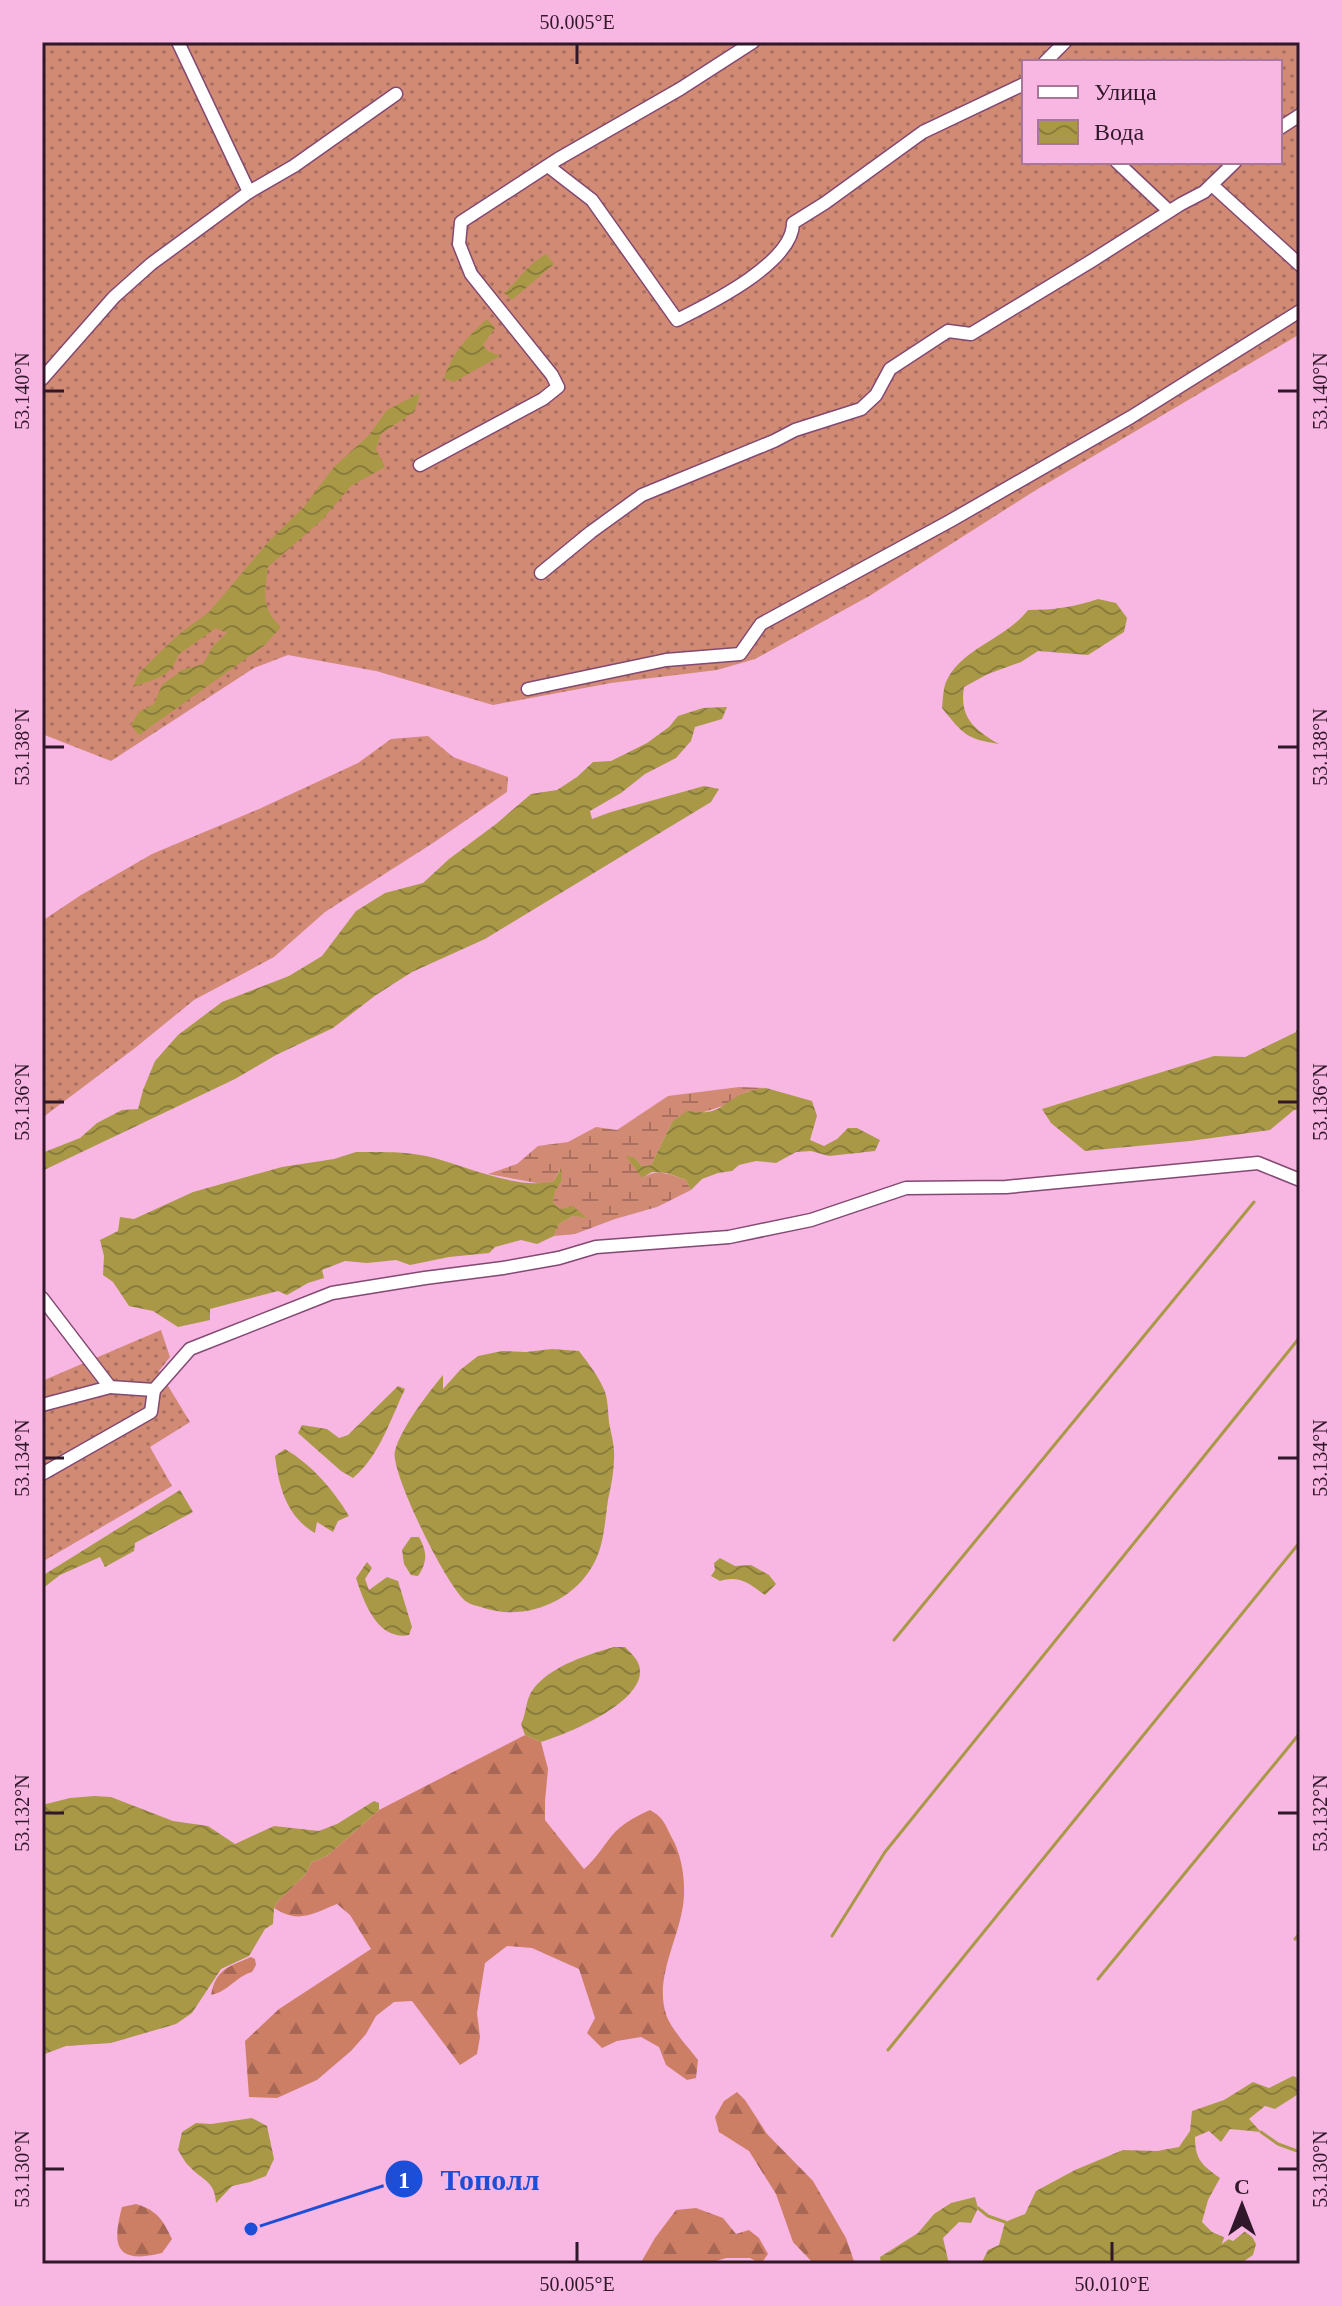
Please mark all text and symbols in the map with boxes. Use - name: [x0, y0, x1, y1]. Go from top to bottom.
- text: 50.005°E: [539, 11, 615, 33]
- legend: [1022, 60, 1282, 164]
- text: Улица: [1094, 79, 1157, 105]
- text: Вода: [1094, 119, 1145, 145]
- text: 53.140°N: [11, 352, 33, 430]
- text: 53.140°N: [1309, 352, 1331, 430]
- text: 53.138°N: [11, 708, 33, 786]
- text: 53.138°N: [1309, 708, 1331, 786]
- text: 53.136°N: [11, 1063, 33, 1141]
- text: 53.136°N: [1309, 1063, 1331, 1141]
- text: 53.134°N: [11, 1419, 33, 1497]
- text: 53.134°N: [1309, 1419, 1331, 1497]
- text: 53.132°N: [11, 1774, 33, 1852]
- text: 53.132°N: [1309, 1774, 1331, 1852]
- text: 53.130°N: [11, 2130, 33, 2208]
- text: 53.130°N: [1309, 2130, 1331, 2208]
- callout: Тополл: [384, 2152, 555, 2206]
- text: Тополл: [440, 2163, 540, 2196]
- north arrow: [1202, 2166, 1282, 2246]
- text: 1: [398, 2167, 410, 2193]
- text: С: [1234, 2174, 1250, 2199]
- text: 50.005°E: [539, 2273, 615, 2295]
- text: 50.010°E: [1074, 2273, 1150, 2295]

